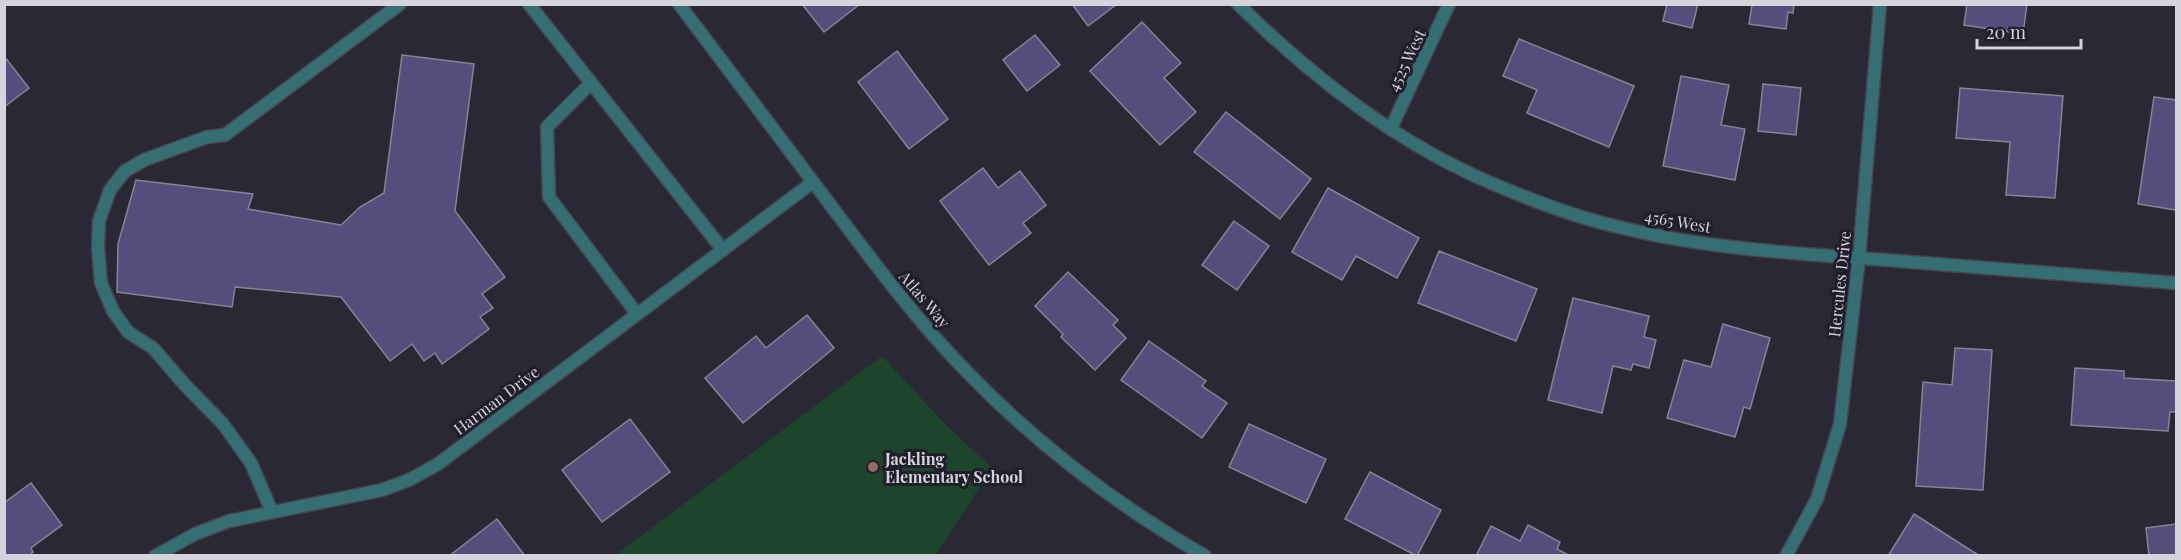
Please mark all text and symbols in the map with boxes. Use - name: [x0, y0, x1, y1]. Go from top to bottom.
- scale bar: [1977, 12, 2080, 50]
- text: 20 m: [1986, 20, 2026, 44]
- street label: 4525 West: [1382, 25, 1430, 94]
- street label: 4565 West: [1643, 205, 1713, 237]
- street label: Hercules Drive: [1823, 230, 1855, 338]
- street label: Atlas Way: [894, 265, 955, 332]
- street label: Harman Drive: [449, 361, 543, 439]
- place label: Jackling Elementary School: [884, 448, 1023, 487]
- marker: Jackling Elementary School: [866, 460, 880, 474]

